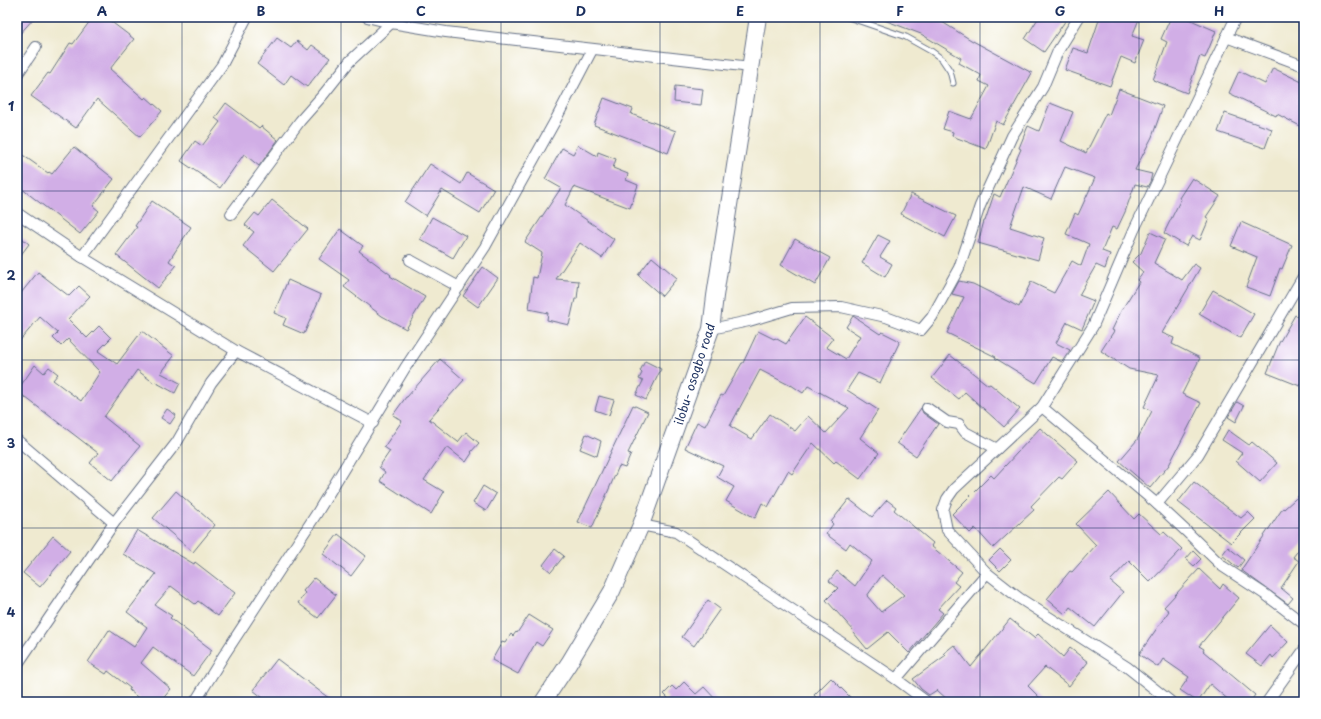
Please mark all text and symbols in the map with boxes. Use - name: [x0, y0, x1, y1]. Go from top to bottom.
- text: A: [97, 1, 107, 20]
- text: B: [257, 1, 266, 20]
- text: C: [416, 1, 426, 20]
- text: D: [576, 1, 586, 20]
- text: E: [736, 1, 744, 20]
- text: F: [896, 1, 904, 20]
- text: G: [1055, 1, 1065, 20]
- text: H: [1214, 1, 1224, 20]
- text: 1: [8, 96, 14, 115]
- text: 2: [6, 265, 16, 284]
- street label: ilobu- osogbo road: [669, 321, 719, 427]
- text: 3: [7, 433, 16, 452]
- text: 4: [7, 602, 16, 621]

